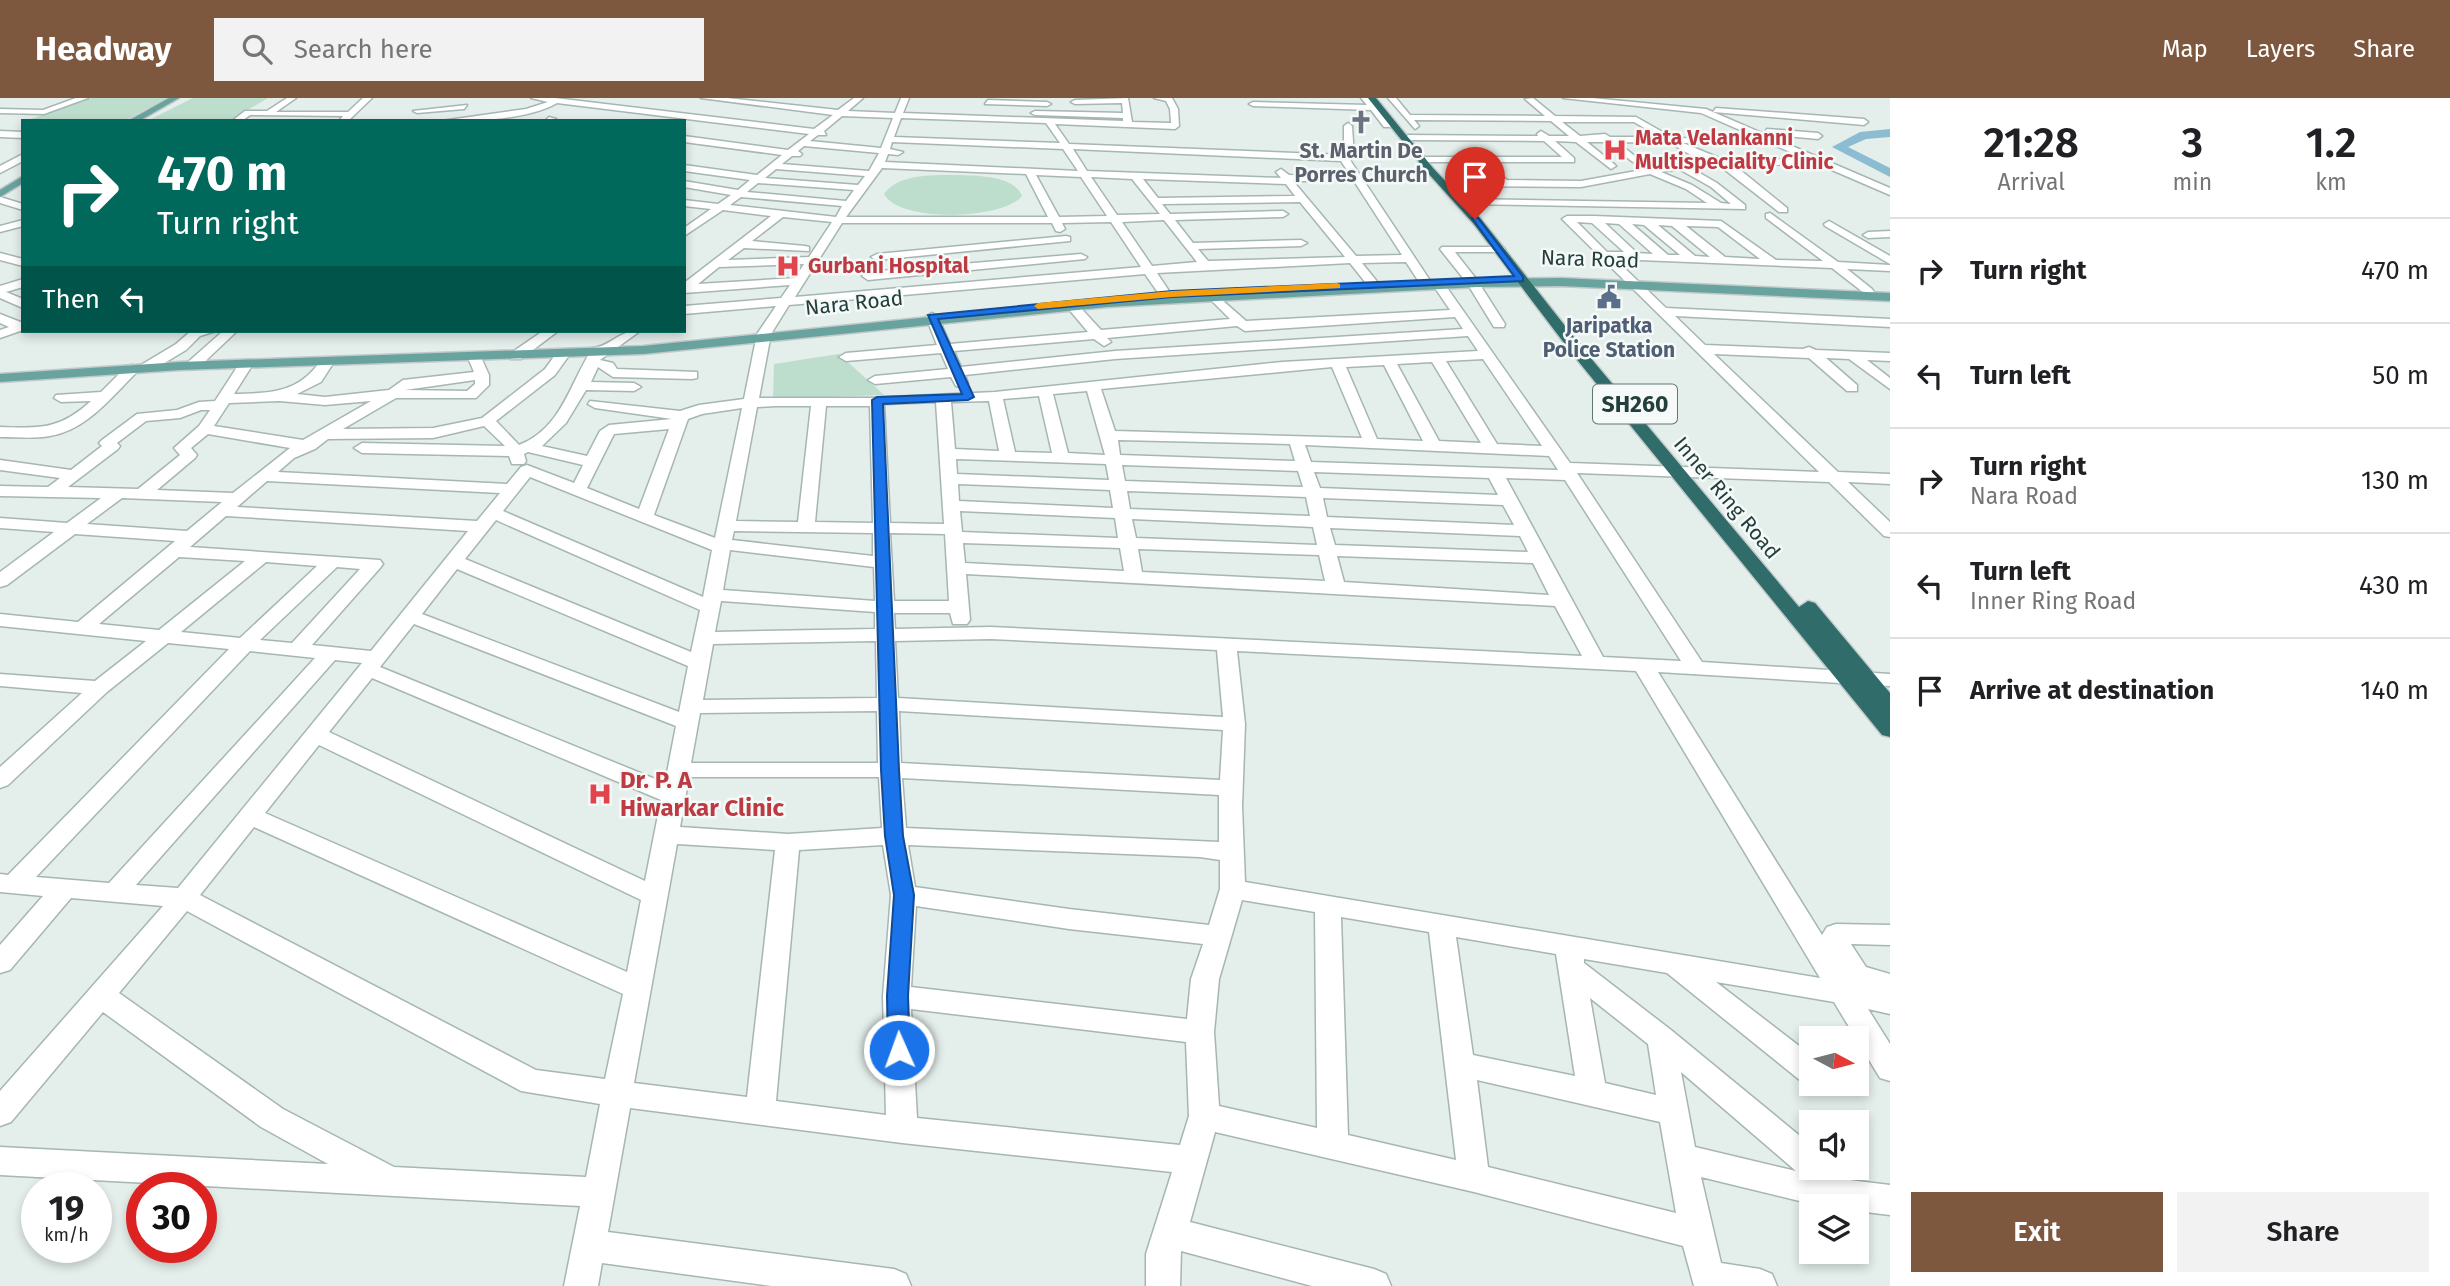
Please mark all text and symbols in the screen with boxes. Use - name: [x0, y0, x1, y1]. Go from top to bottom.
- search box: [214, 18, 704, 81]
- text: Headway: [35, 29, 172, 69]
- icon: search: [238, 30, 276, 68]
- text: Search here: [294, 34, 433, 65]
- text: Map: [2162, 35, 2208, 63]
- text: Layers: [2246, 35, 2315, 63]
- text: Share: [2353, 35, 2415, 63]
- church icon: St. Martin De Porres Church: [1347, 108, 1375, 136]
- text: 21:28: [1984, 118, 2079, 168]
- text: 3: [2181, 118, 2203, 168]
- text: 1.2: [2306, 118, 2356, 168]
- place label: Mata Velankanni Multispeciality Clinic: [1635, 125, 1833, 175]
- hospital icon: Mata Velankanni Multispeciality Clinic: [1601, 136, 1629, 164]
- place label: St. Martin De Porres Church: [1294, 138, 1428, 188]
- text: 470 m: [157, 144, 287, 203]
- icon: right: [42, 147, 133, 238]
- pin: [1445, 147, 1505, 219]
- icon: arrive: [1456, 158, 1494, 196]
- text: Arrival: [1998, 168, 2065, 196]
- text: min: [2172, 168, 2212, 196]
- text: km: [2315, 168, 2347, 196]
- text: Turn right: [157, 204, 299, 242]
- street label: Nara Road: [1540, 244, 1640, 274]
- hospital icon: Gurbani Hospital: [774, 252, 802, 280]
- icon: right: [1911, 252, 1949, 290]
- place label: Gurbani Hospital: [808, 253, 970, 279]
- text: Turn right: [1970, 255, 2087, 286]
- text: 470 m: [2361, 255, 2429, 286]
- icon: left: [114, 280, 152, 318]
- public building icon: Jaripatka Police Station: [1595, 283, 1623, 311]
- text: Then: [42, 284, 100, 315]
- street label: Nara Road: [804, 285, 904, 321]
- place label: Jaripatka Police Station: [1543, 313, 1675, 363]
- icon: left: [1911, 357, 1949, 395]
- text: Turn left: [1970, 360, 2071, 391]
- text: 50 m: [2372, 360, 2429, 391]
- road number: SH260: [1593, 384, 1677, 424]
- street label: Inner Ring Road: [1668, 432, 1786, 564]
- text: Turn right: [1970, 451, 2087, 482]
- icon: right: [1911, 462, 1949, 500]
- text: 130 m: [2361, 465, 2429, 496]
- text: Nara Road: [1970, 482, 2078, 510]
- text: Turn left: [1970, 556, 2071, 587]
- icon: left: [1911, 567, 1949, 605]
- text: 430 m: [2359, 570, 2429, 601]
- text: Inner Ring Road: [1970, 587, 2136, 615]
- icon: arrive: [1911, 672, 1949, 710]
- text: Arrive at destination: [1970, 675, 2214, 706]
- text: 140 m: [2360, 675, 2429, 706]
- place label: Dr. P. A Hiwarkar Clinic: [620, 766, 785, 822]
- hospital icon: Dr. P. A Hiwarkar Clinic: [586, 780, 614, 808]
- position arrow: [862, 1013, 936, 1087]
- north arrow: [1799, 1026, 1869, 1096]
- map controls: [1799, 1026, 1869, 1264]
- button: sound: [1799, 1110, 1869, 1180]
- speed limit sign: 30: [126, 1172, 217, 1263]
- text: 19: [49, 1187, 84, 1229]
- button: Exit: [1911, 1192, 2163, 1272]
- button: Share: [2177, 1192, 2429, 1272]
- button: layers: [1799, 1194, 1869, 1264]
- text: km/h: [44, 1224, 89, 1246]

